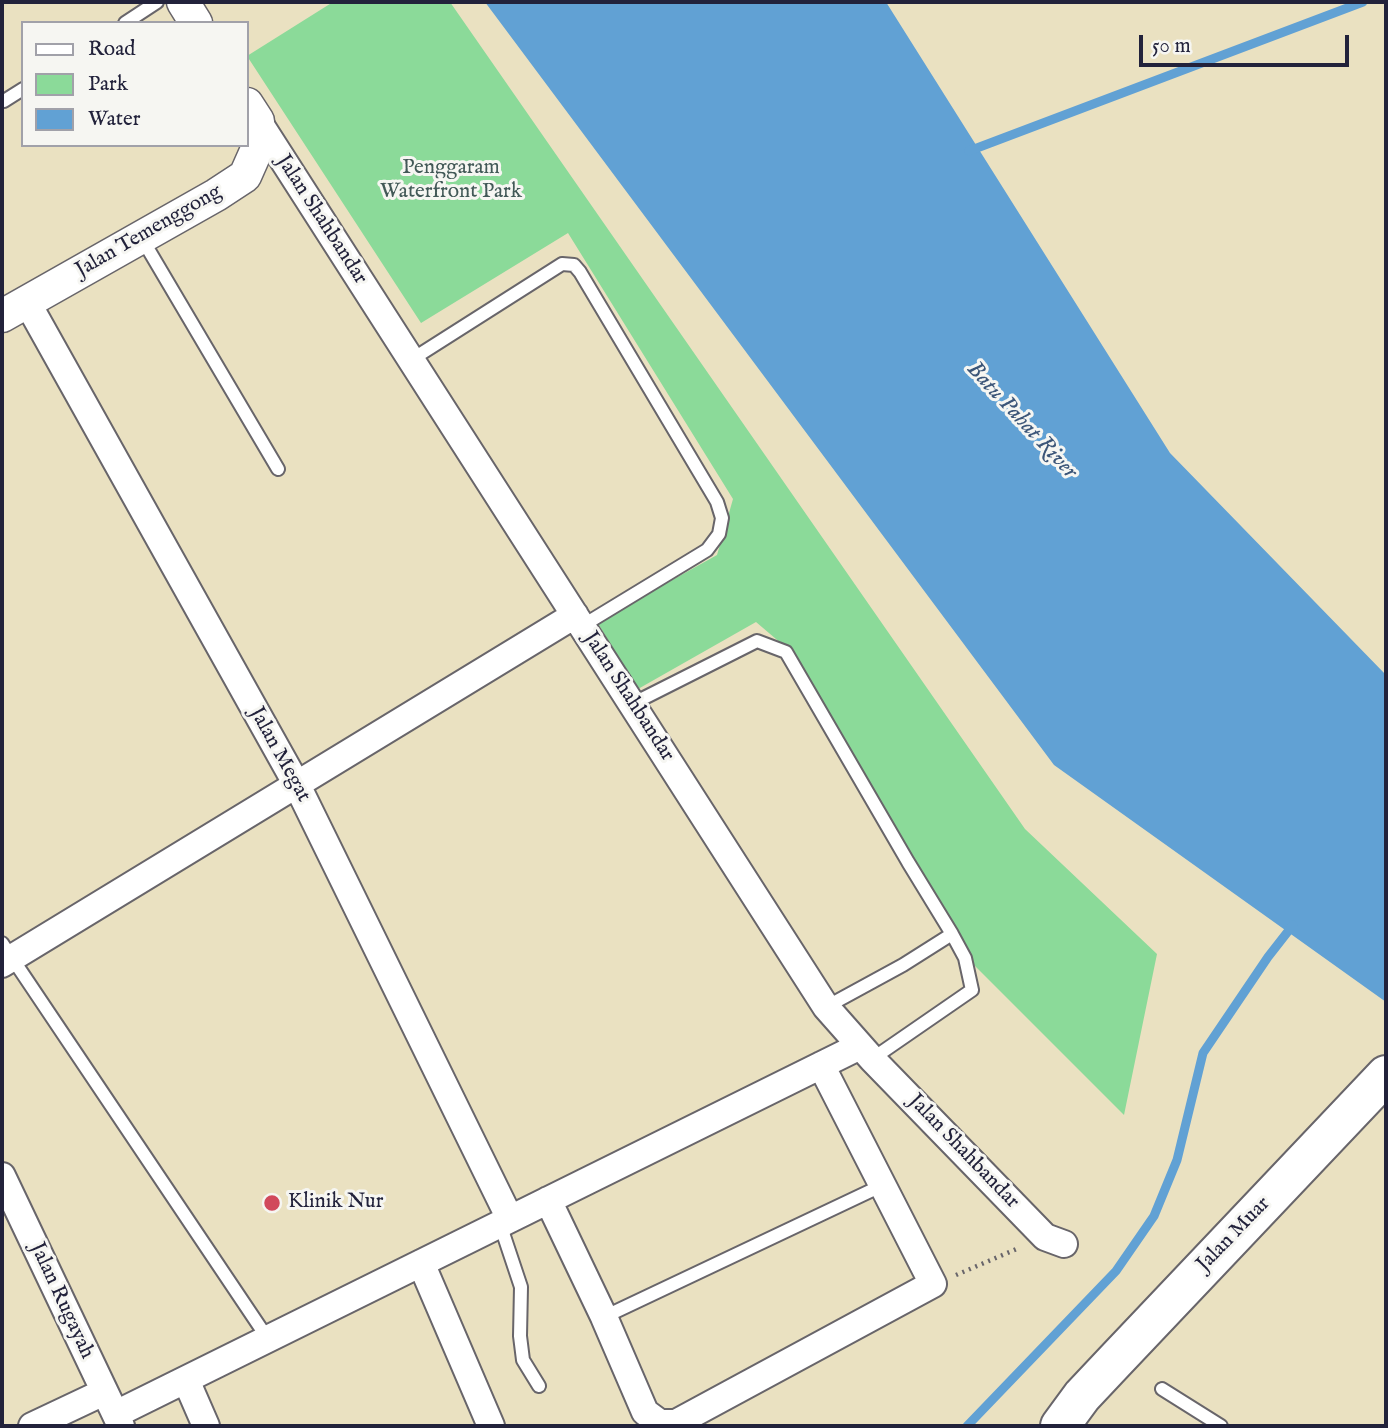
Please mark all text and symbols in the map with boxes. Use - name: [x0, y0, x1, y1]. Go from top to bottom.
- legend: [21, 21, 248, 147]
- scale bar: [1143, 21, 1353, 65]
- text: 50 m: [1152, 33, 1191, 60]
- text: Road: [88, 36, 135, 63]
- text: Park: [88, 71, 128, 98]
- text: Water: [88, 106, 140, 133]
- street label: Jalan Shahbandar: [270, 151, 372, 289]
- park label: Penggaram Waterfront Park: [380, 156, 522, 206]
- street label: Jalan Temenggong: [72, 180, 226, 284]
- water label: Batu Pahat River: [960, 357, 1082, 485]
- street label: Jalan Shahbandar: [577, 628, 679, 766]
- street label: Jalan Megat: [243, 703, 315, 807]
- street label: Jalan Shahbandar: [902, 1090, 1024, 1214]
- place label: Klinik Nur: [288, 1190, 383, 1216]
- street label: Jalan Muar: [1192, 1192, 1276, 1278]
- marker: Klinik Nur: [262, 1193, 282, 1213]
- street label: Jalan Rugayah: [23, 1239, 99, 1363]

